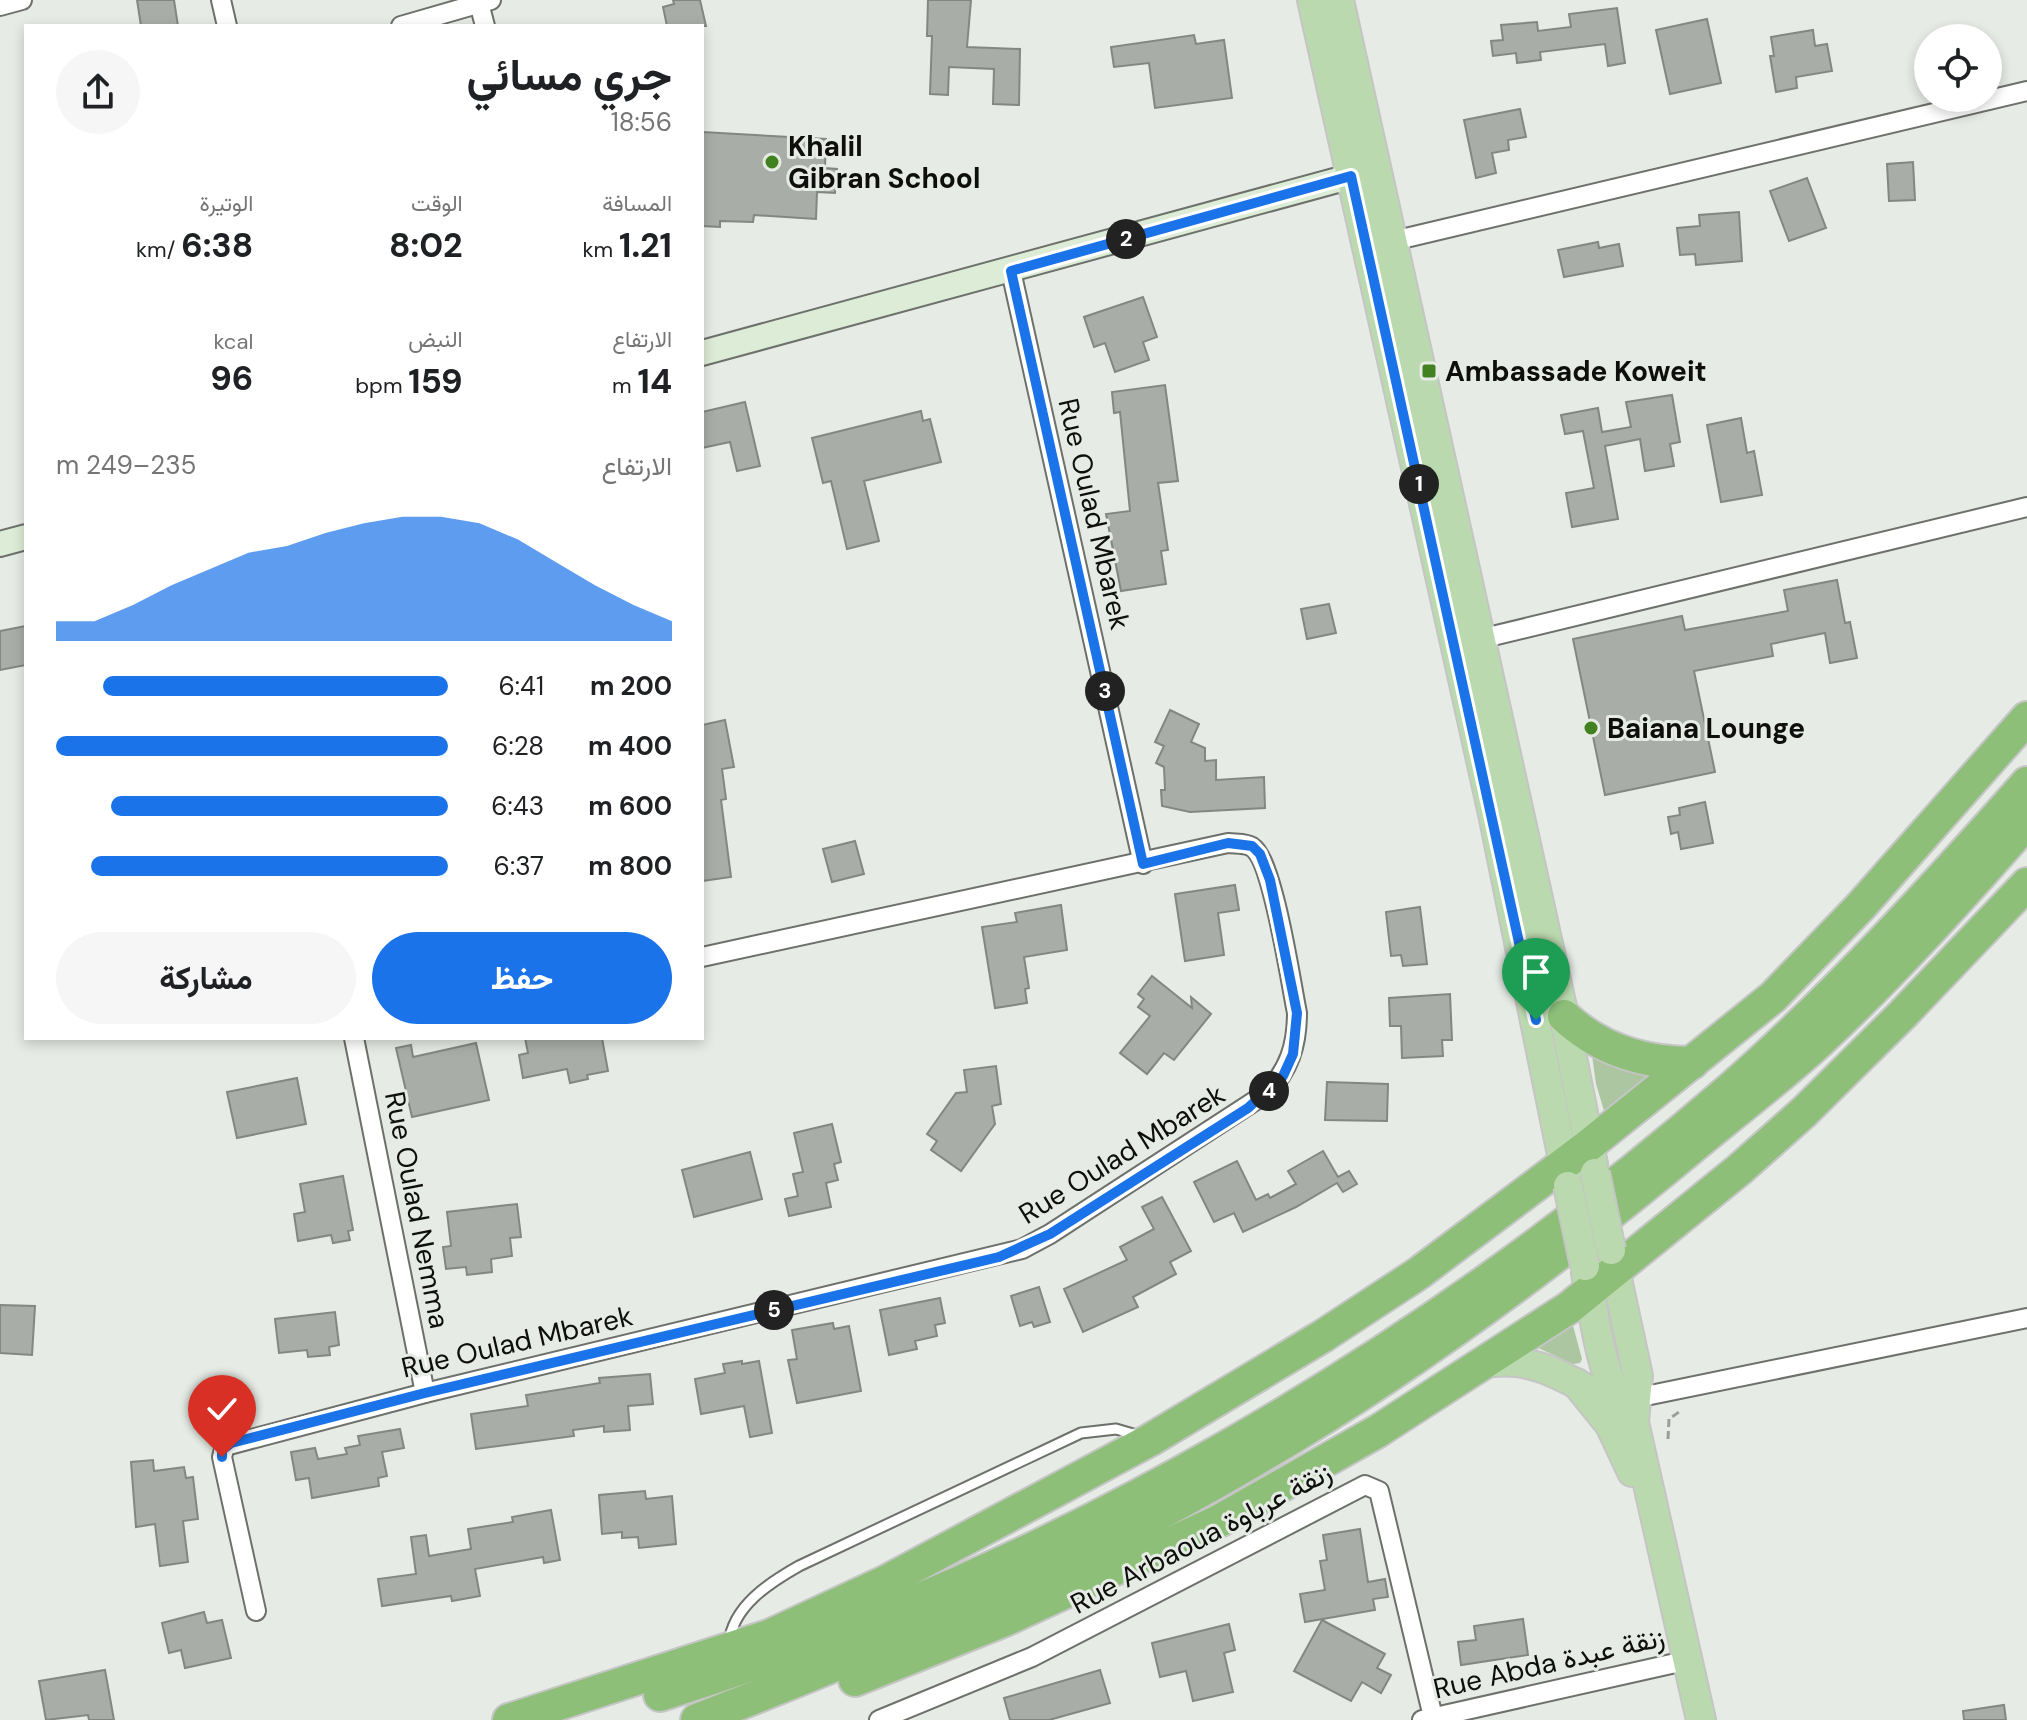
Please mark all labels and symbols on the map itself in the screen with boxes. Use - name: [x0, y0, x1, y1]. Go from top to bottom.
- place label: Khalil Gibran School: [788, 128, 980, 197]
- marker: Khalil Gibran School: [763, 153, 781, 171]
- pin: 2: [1106, 219, 1146, 259]
- place label: Ambassade Koweit: [1445, 353, 1707, 390]
- marker: Ambassade Koweit: [1420, 362, 1438, 380]
- street label: Rue Oulad Mbarek: [1049, 395, 1139, 633]
- pin: 1: [1399, 464, 1439, 504]
- pin: 3: [1085, 671, 1125, 711]
- place label: Baiana Lounge: [1607, 710, 1805, 747]
- marker: Baiana Lounge: [1582, 719, 1600, 737]
- pin: [1502, 938, 1570, 1020]
- pin: 4: [1249, 1071, 1289, 1111]
- street label: Rue Oulad Mbarek: [1012, 1076, 1232, 1232]
- street label: Rue Oulad Nemma: [376, 1088, 458, 1332]
- pin: 5: [754, 1290, 794, 1330]
- street label: Rue Oulad Mbarek: [398, 1297, 636, 1387]
- pin: [188, 1375, 256, 1457]
- street label: Rue Arbaoua زنقة عرباوة: [1064, 1453, 1338, 1623]
- street label: Rue Abda زنقة عبدة: [1430, 1618, 1668, 1708]

